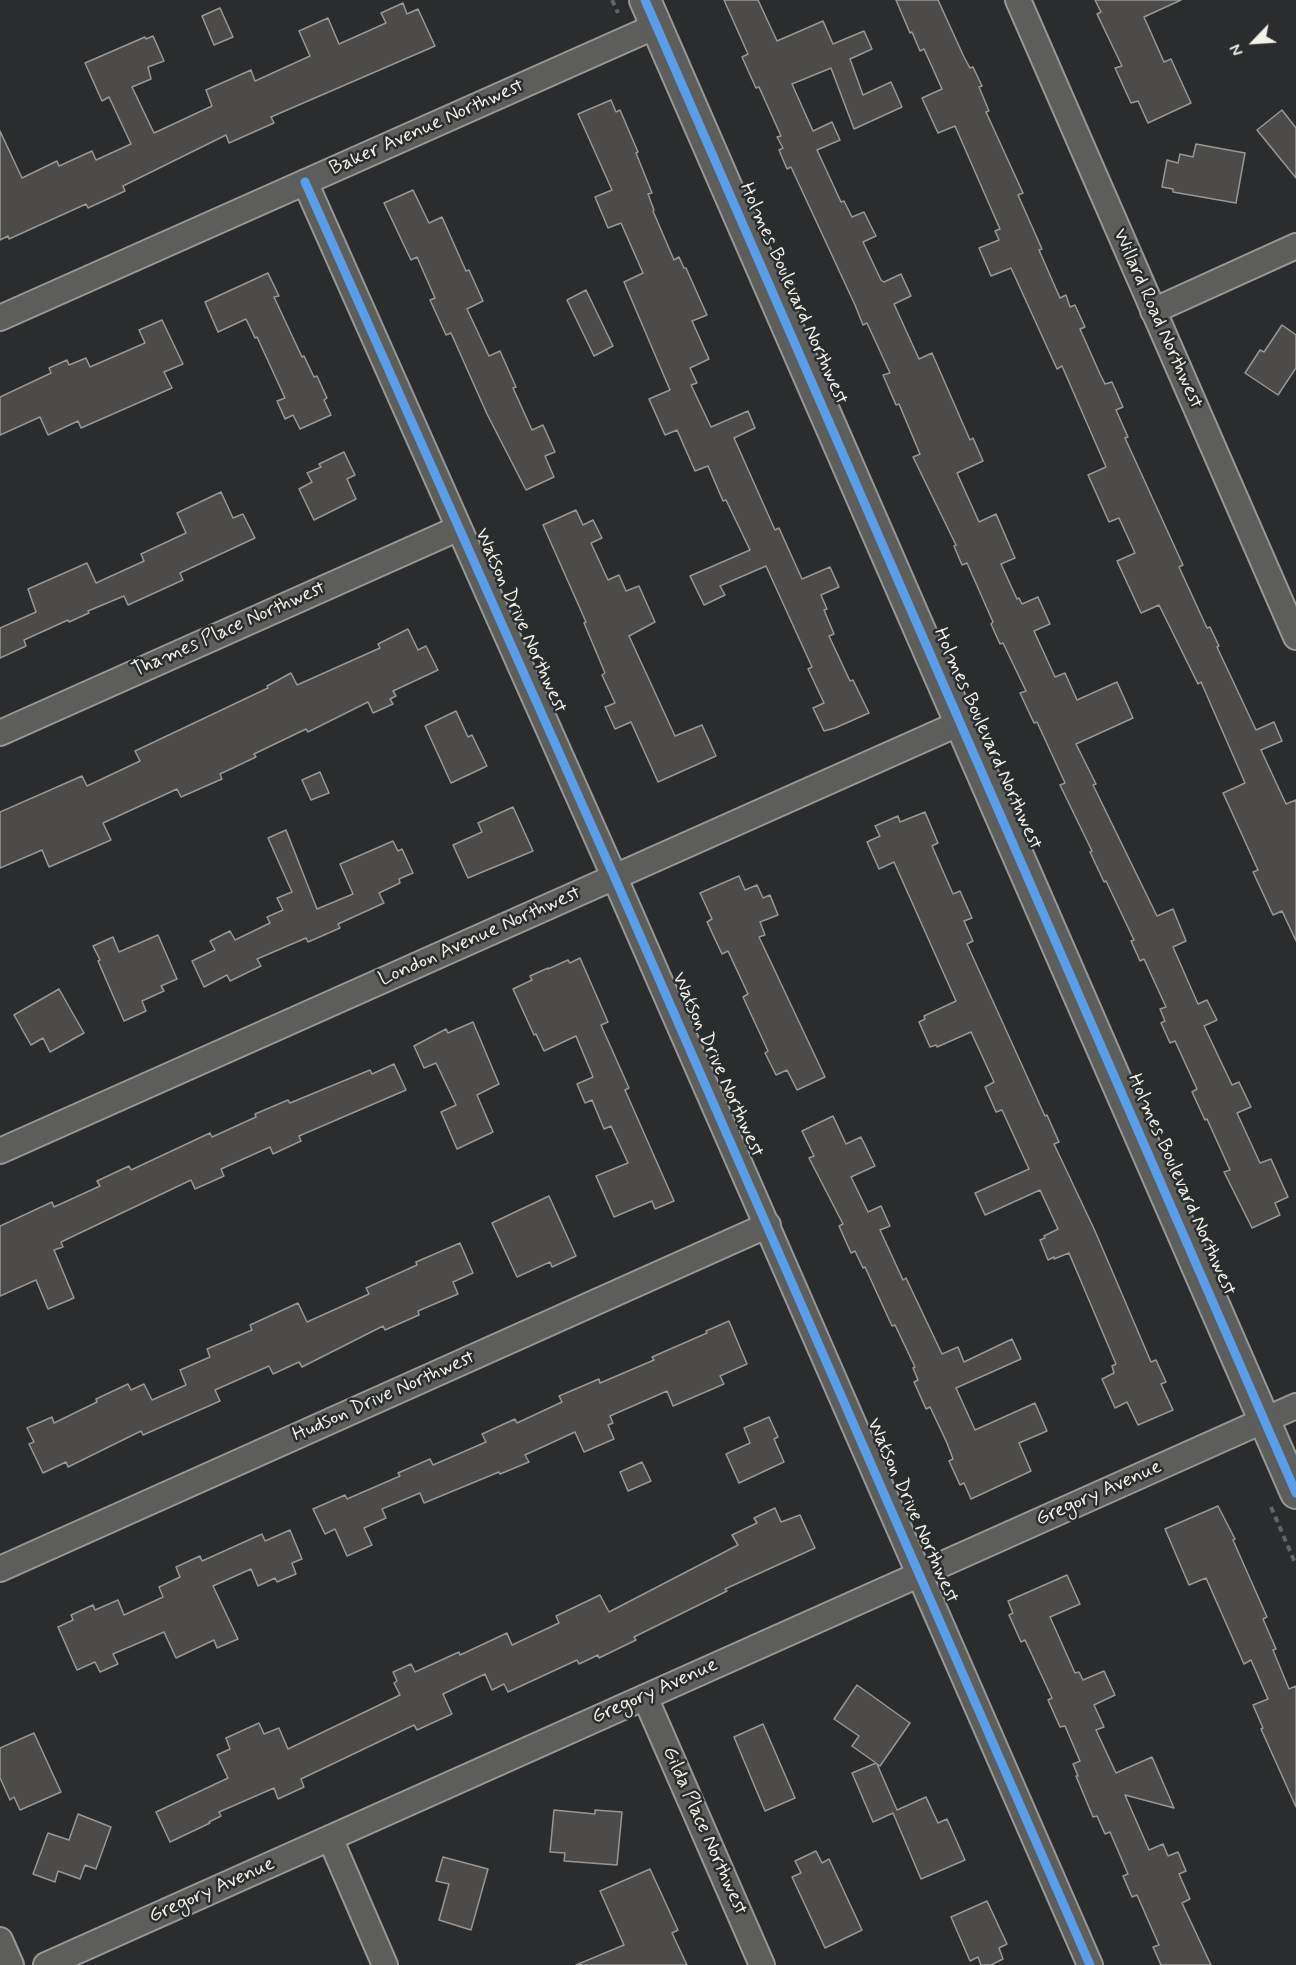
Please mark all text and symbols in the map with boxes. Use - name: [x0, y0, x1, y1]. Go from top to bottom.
- north arrow: [1224, 12, 1284, 72]
- text: N: [1225, 41, 1249, 59]
- street label: Baker Avenue Northwest: [326, 74, 528, 182]
- street label: Holmes Boulevard Northwest: [733, 179, 853, 409]
- street label: Willard Road Northwest: [1107, 225, 1207, 413]
- street label: Watson Drive Northwest: [468, 525, 572, 717]
- street label: Thames Place Northwest: [129, 577, 329, 683]
- street label: Holmes Boulevard Northwest: [927, 624, 1047, 854]
- street label: London Avenue Northwest: [375, 882, 585, 992]
- street label: Watson Drive Northwest: [665, 969, 769, 1161]
- street label: Holmes Boulevard Northwest: [1121, 1070, 1241, 1300]
- street label: Hudson Drive Northwest: [289, 1346, 479, 1448]
- street label: Watson Drive Northwest: [860, 1415, 964, 1607]
- street label: Gregory Avenue: [1032, 1456, 1166, 1532]
- street label: Gregory Avenue: [588, 1654, 722, 1730]
- street label: Gilda Place Northwest: [656, 1743, 752, 1919]
- street label: Gregory Avenue: [145, 1853, 279, 1929]

